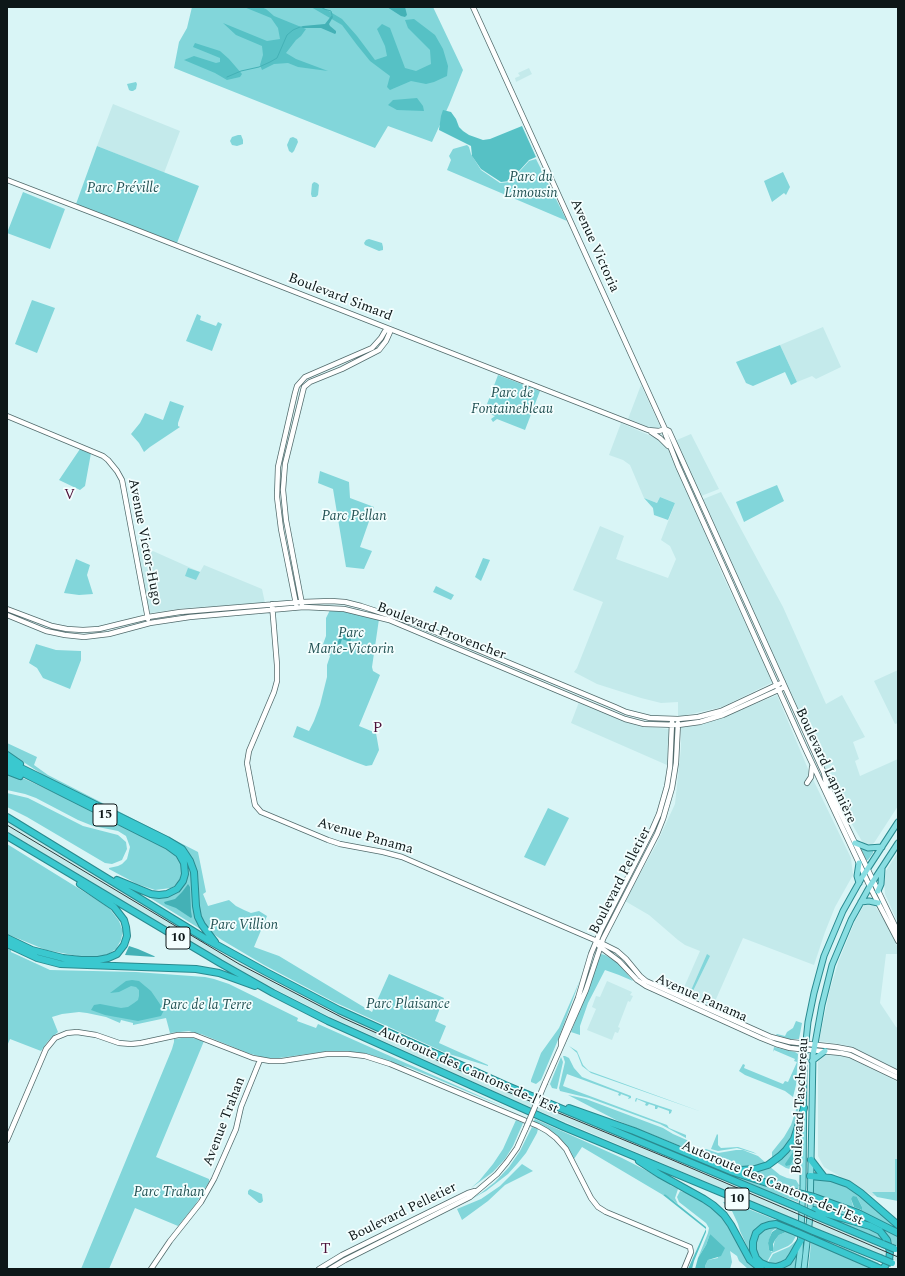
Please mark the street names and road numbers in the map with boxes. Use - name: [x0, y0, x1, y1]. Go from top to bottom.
- street label: Avenue Victoria: [566, 197, 622, 295]
- street label: Boulevard Simard: [286, 270, 394, 326]
- street label: Avenue Victor-Hugo: [123, 477, 165, 607]
- street label: Boulevard Provencher: [374, 600, 508, 664]
- street label: Boulevard Lapinière: [791, 705, 859, 827]
- road number: 15: [93, 804, 117, 826]
- street label: Avenue Panama: [315, 815, 415, 859]
- street label: Boulevard Pelletier: [587, 825, 655, 937]
- road number: 10: [166, 927, 190, 949]
- street label: Avenue Panama: [652, 971, 750, 1027]
- street label: Autoroute des Cantons-de-l'Est: [375, 1024, 561, 1118]
- street label: Boulevard Taschereau: [789, 1037, 813, 1175]
- street label: Avenue Trahan: [200, 1075, 250, 1169]
- street label: Autoroute des Cantons-de-l'Est: [679, 1138, 865, 1230]
- street label: Boulevard Pelletier: [346, 1180, 460, 1246]
- road number: 10: [725, 1188, 749, 1210]

